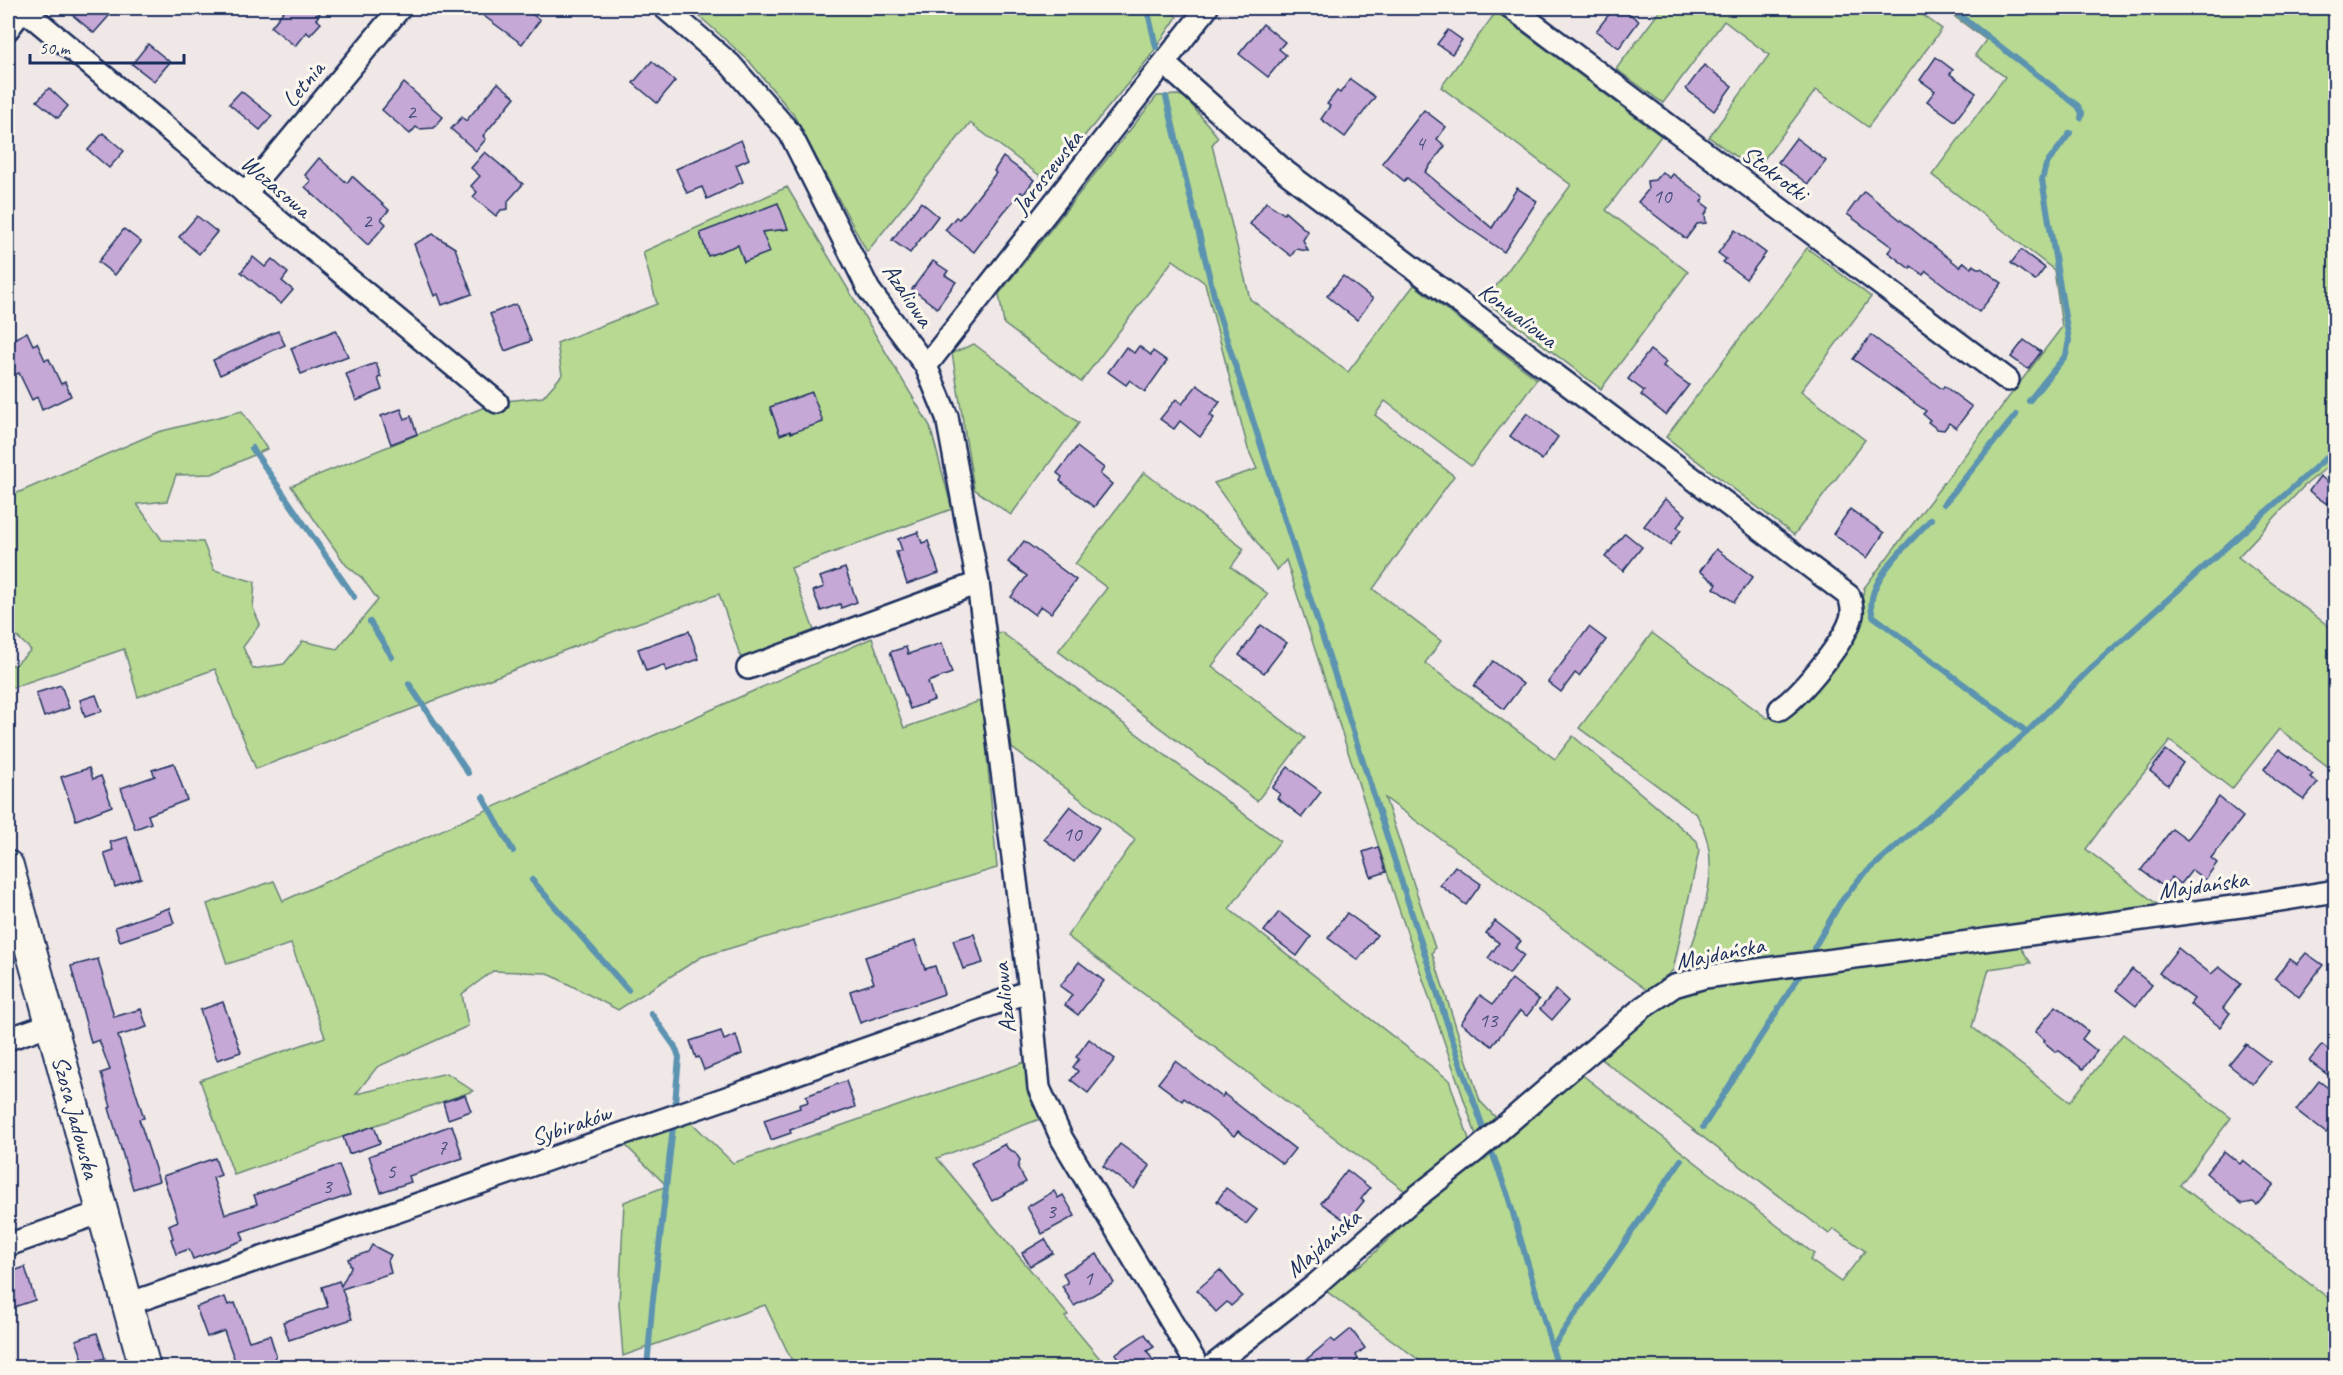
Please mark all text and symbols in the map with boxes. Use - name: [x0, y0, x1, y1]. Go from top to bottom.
- scale bar: [30, 27, 184, 65]
- text: 50 m: [39, 37, 72, 59]
- street label: Letnia: [275, 53, 332, 113]
- house number: 2: [406, 99, 417, 125]
- street label: Jaroszewska: [1004, 123, 1090, 221]
- house number: 4: [1415, 130, 1427, 156]
- street label: Stokrotki: [1736, 138, 1817, 210]
- street label: Wczasowa: [235, 148, 319, 225]
- house number: 10: [1653, 183, 1673, 209]
- house number: 2: [362, 208, 373, 234]
- street label: Azaliowa: [876, 257, 941, 334]
- street label: Konwaliowa: [1473, 276, 1564, 355]
- house number: 10: [1063, 821, 1083, 847]
- street label: Majdańska: [2156, 864, 2251, 906]
- street label: Majdańska: [1673, 929, 1768, 976]
- street label: Azaliowa: [985, 960, 1023, 1035]
- house number: 13: [1479, 1007, 1499, 1033]
- street label: Szosa Jadowska: [45, 1052, 107, 1183]
- street label: Sybiraków: [527, 1097, 616, 1153]
- house number: 7: [437, 1134, 448, 1160]
- house number: 5: [386, 1158, 397, 1184]
- house number: 3: [322, 1173, 333, 1199]
- house number: 3: [1046, 1198, 1057, 1224]
- street label: Majdańska: [1279, 1201, 1368, 1284]
- house number: 1: [1083, 1265, 1094, 1291]

